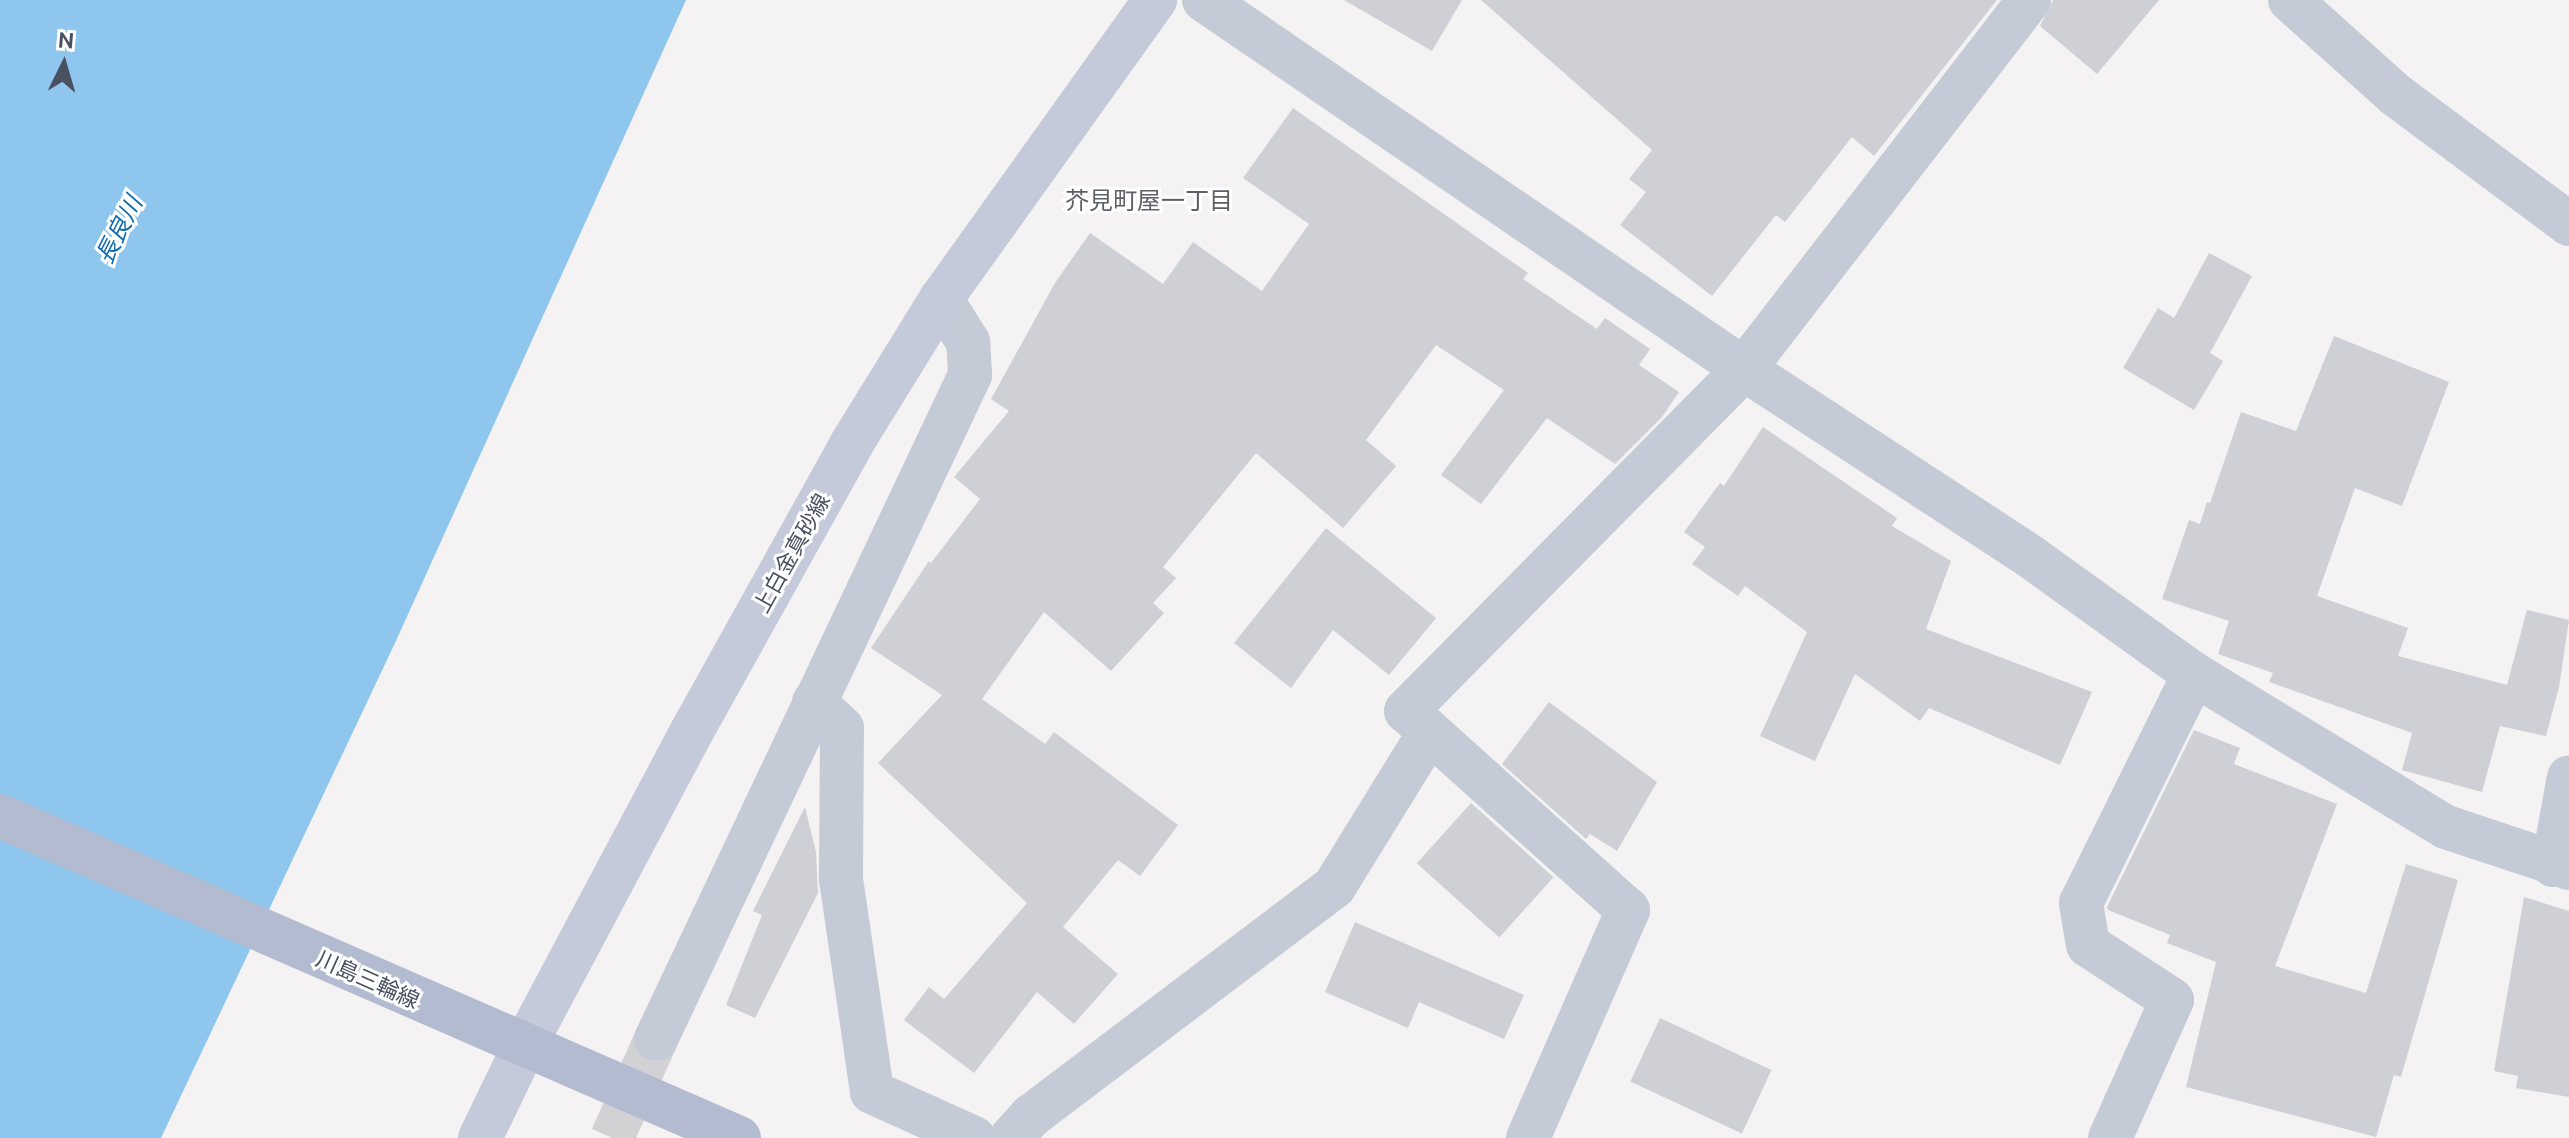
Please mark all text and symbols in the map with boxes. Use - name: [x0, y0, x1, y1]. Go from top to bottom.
- north arrow: [24, 24, 104, 104]
- text: N: [57, 26, 75, 53]
- district label: 芥見町屋一丁目: [1065, 187, 1233, 215]
- water label: 長良川: [90, 191, 148, 269]
- street label: 上白金真砂線: [747, 489, 835, 617]
- street label: 川島三輪線: [312, 945, 424, 1013]

